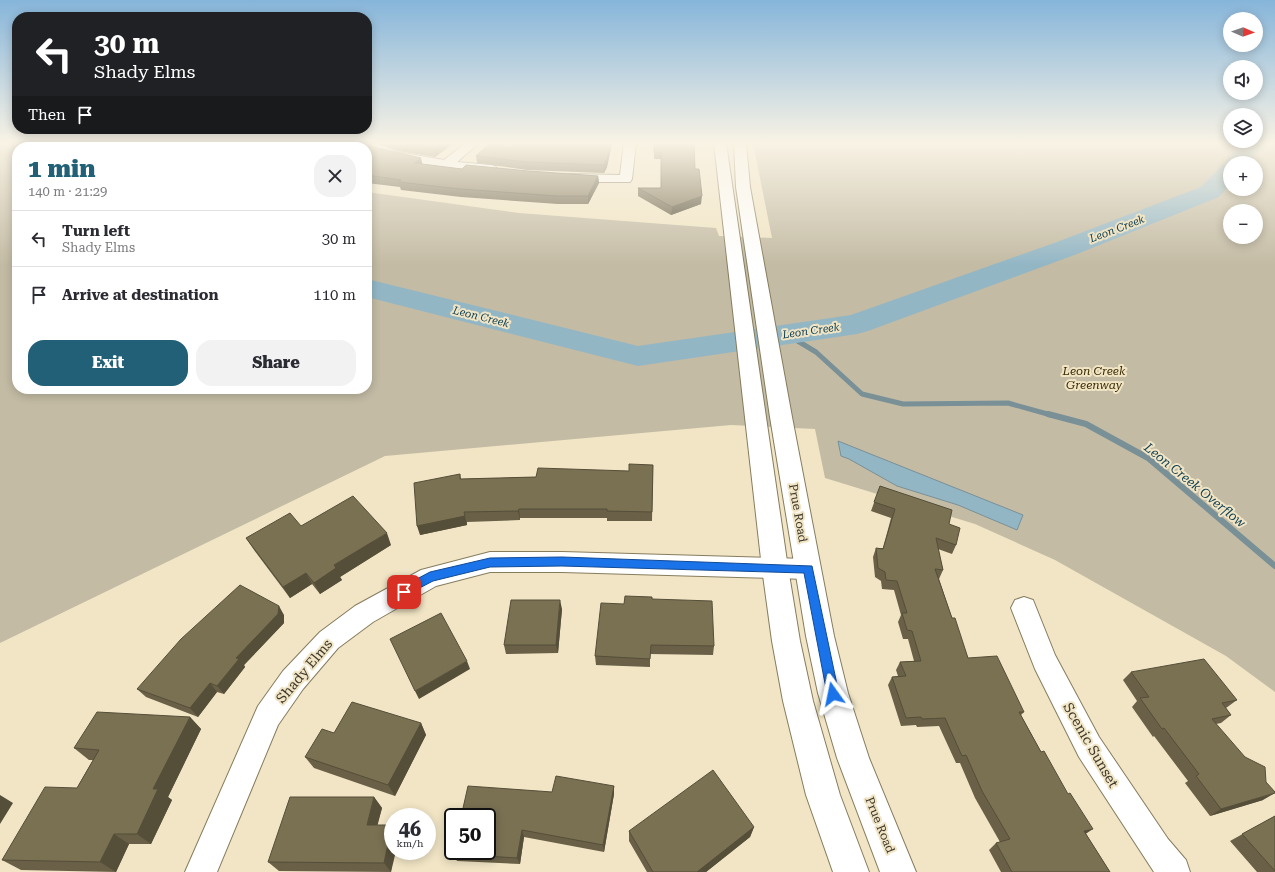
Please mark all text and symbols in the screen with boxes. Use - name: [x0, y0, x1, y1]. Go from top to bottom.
- north arrow: [1223, 12, 1263, 52]
- map controls: [1223, 12, 1263, 244]
- text: 30 m: [94, 27, 159, 60]
- icon: left: [28, 28, 80, 80]
- button: sound: [1223, 60, 1263, 100]
- text: Shady Elms: [94, 61, 195, 82]
- icon: arrive: [74, 104, 96, 126]
- text: Then: [28, 106, 66, 124]
- button: layers: [1223, 108, 1263, 148]
- text: 1 min: [28, 155, 95, 183]
- button: close: [314, 155, 356, 197]
- button: +: [1223, 156, 1263, 196]
- text: 140 m · 21:29: [28, 184, 107, 199]
- button: −: [1223, 204, 1263, 244]
- water label: Leon Creek: [1087, 213, 1146, 246]
- text: Turn left: [62, 222, 130, 240]
- icon: left: [28, 228, 50, 250]
- text: 30 m: [322, 230, 356, 248]
- text: Shady Elms: [62, 240, 135, 255]
- icon: arrive: [28, 284, 50, 306]
- text: Arrive at destination: [62, 286, 218, 304]
- text: 110 m: [313, 286, 356, 304]
- water label: Leon Creek: [451, 303, 511, 330]
- water label: Leon Creek: [781, 321, 840, 342]
- button: Exit: [28, 340, 188, 386]
- button: Share: [196, 340, 356, 386]
- park label: Leon Creek Greenway: [1062, 364, 1126, 392]
- water label: Leon Creek Overflow: [1141, 439, 1249, 531]
- street label: Prue Road: [786, 483, 810, 544]
- pin: [387, 575, 421, 609]
- icon: arrive: [393, 581, 415, 603]
- street label: Shady Elms: [273, 635, 336, 706]
- position arrow: [812, 673, 854, 715]
- street label: Scenic Sunset: [1060, 700, 1122, 790]
- street label: Prue Road: [862, 795, 898, 855]
- speed limit sign: 50: [444, 808, 496, 860]
- text: 46: [399, 817, 421, 841]
- text: km/h: [397, 838, 423, 849]

